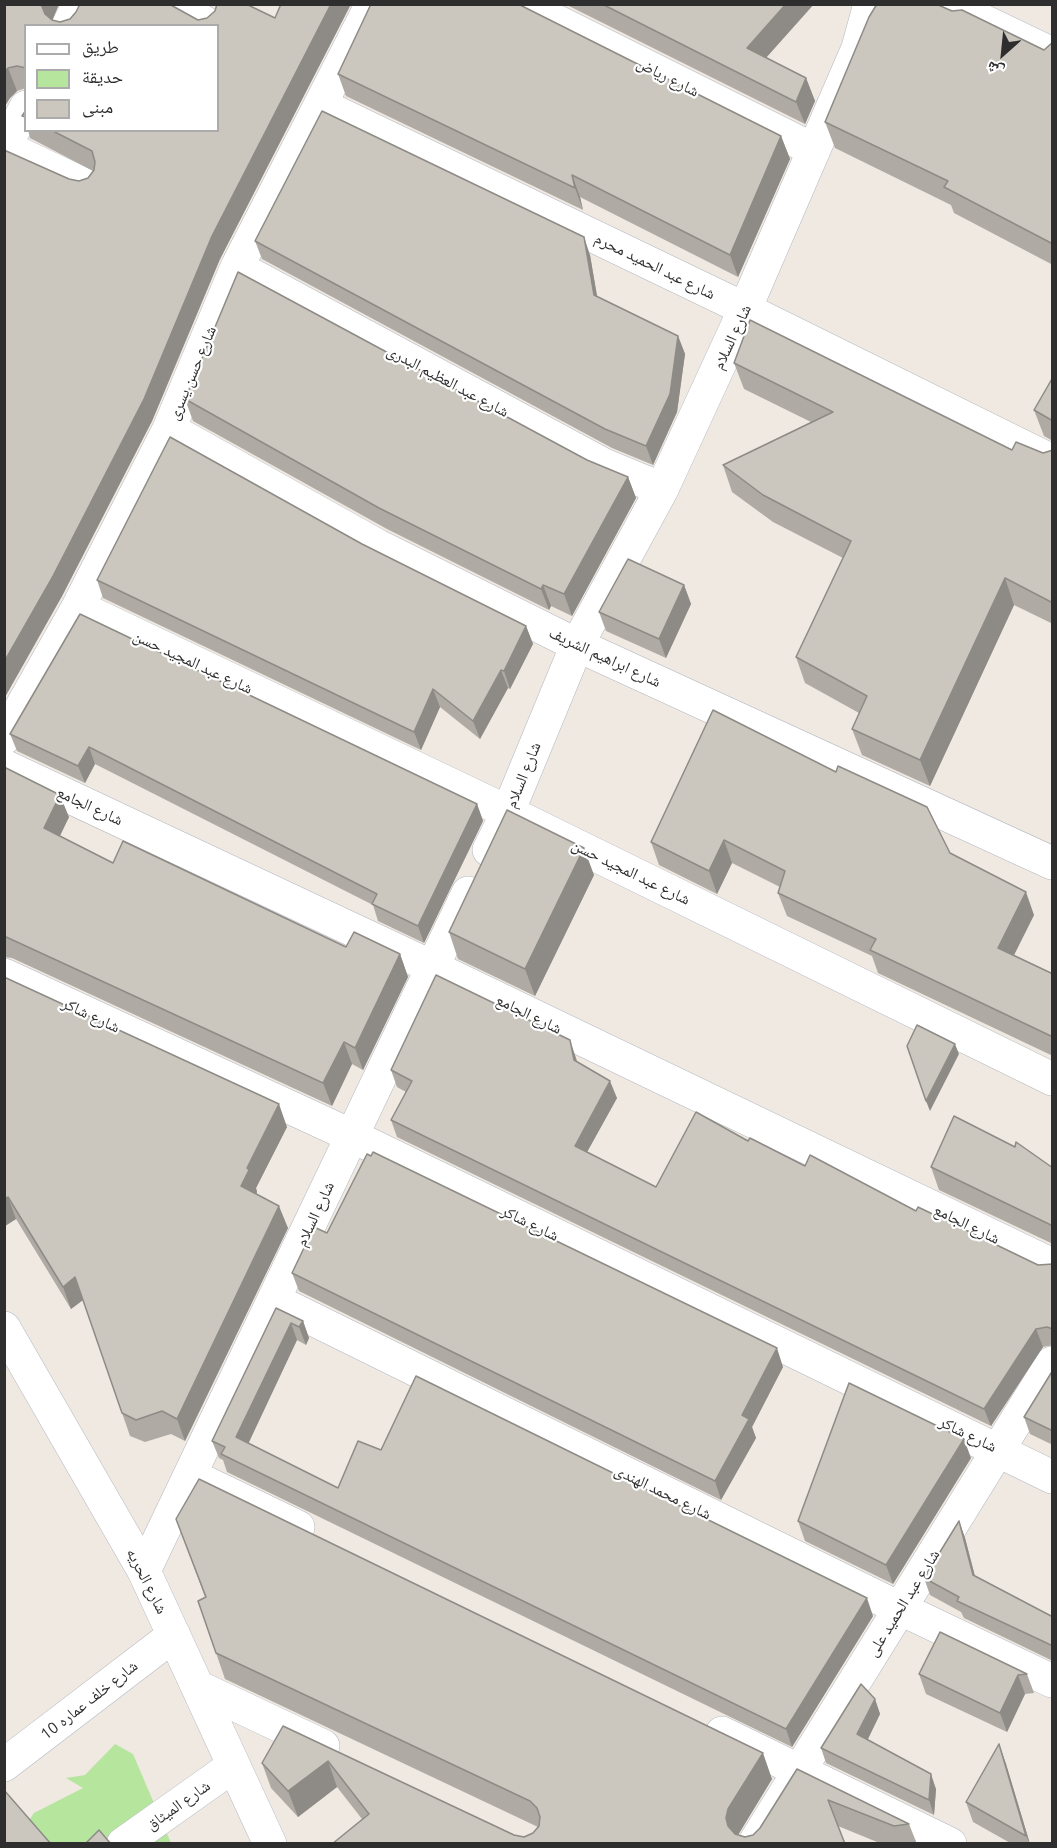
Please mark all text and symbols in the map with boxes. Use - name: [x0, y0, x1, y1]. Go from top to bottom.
- legend: [24, 24, 219, 132]
- north arrow: [973, 24, 1033, 84]
- text: طريق: [82, 36, 119, 56]
- street label: شارع رياض: [634, 53, 702, 101]
- text: ش: [983, 58, 1006, 82]
- text: حديقة: [82, 66, 123, 86]
- text: مبنى: [82, 96, 113, 116]
- street label: شارع عبد الحميد محرم: [592, 228, 718, 304]
- street label: شارع السلام: [709, 301, 755, 373]
- street label: شارع حسن يسرى: [164, 323, 220, 423]
- street label: شارع عبد العظيم البدرى: [384, 341, 512, 421]
- street label: شارع ابراهيم الشريف: [546, 623, 664, 691]
- street label: شارع عبد المجيد حسن: [130, 626, 256, 698]
- street label: شارع السلام: [501, 739, 545, 811]
- street label: شارع الجامع: [54, 782, 126, 830]
- street label: شارع عبد المجيد حسن: [569, 835, 693, 909]
- street label: شارع الجامع: [493, 990, 565, 1038]
- street label: شارع شاكر: [59, 993, 123, 1037]
- street label: شارع السلام: [292, 1178, 338, 1250]
- street label: شارع الجامع: [931, 1200, 1003, 1248]
- street label: شارع شاكر: [498, 1201, 562, 1245]
- street label: شارع شاكر: [936, 1412, 1000, 1456]
- street label: شارع محمد الهندى: [611, 1460, 715, 1524]
- street label: شارع الحريه: [122, 1545, 172, 1617]
- street label: شارع عبد الحميد على: [862, 1546, 944, 1660]
- street label: شارع خلف عماره 10: [37, 1656, 141, 1744]
- street label: شارع الميثاق: [142, 1776, 214, 1834]

